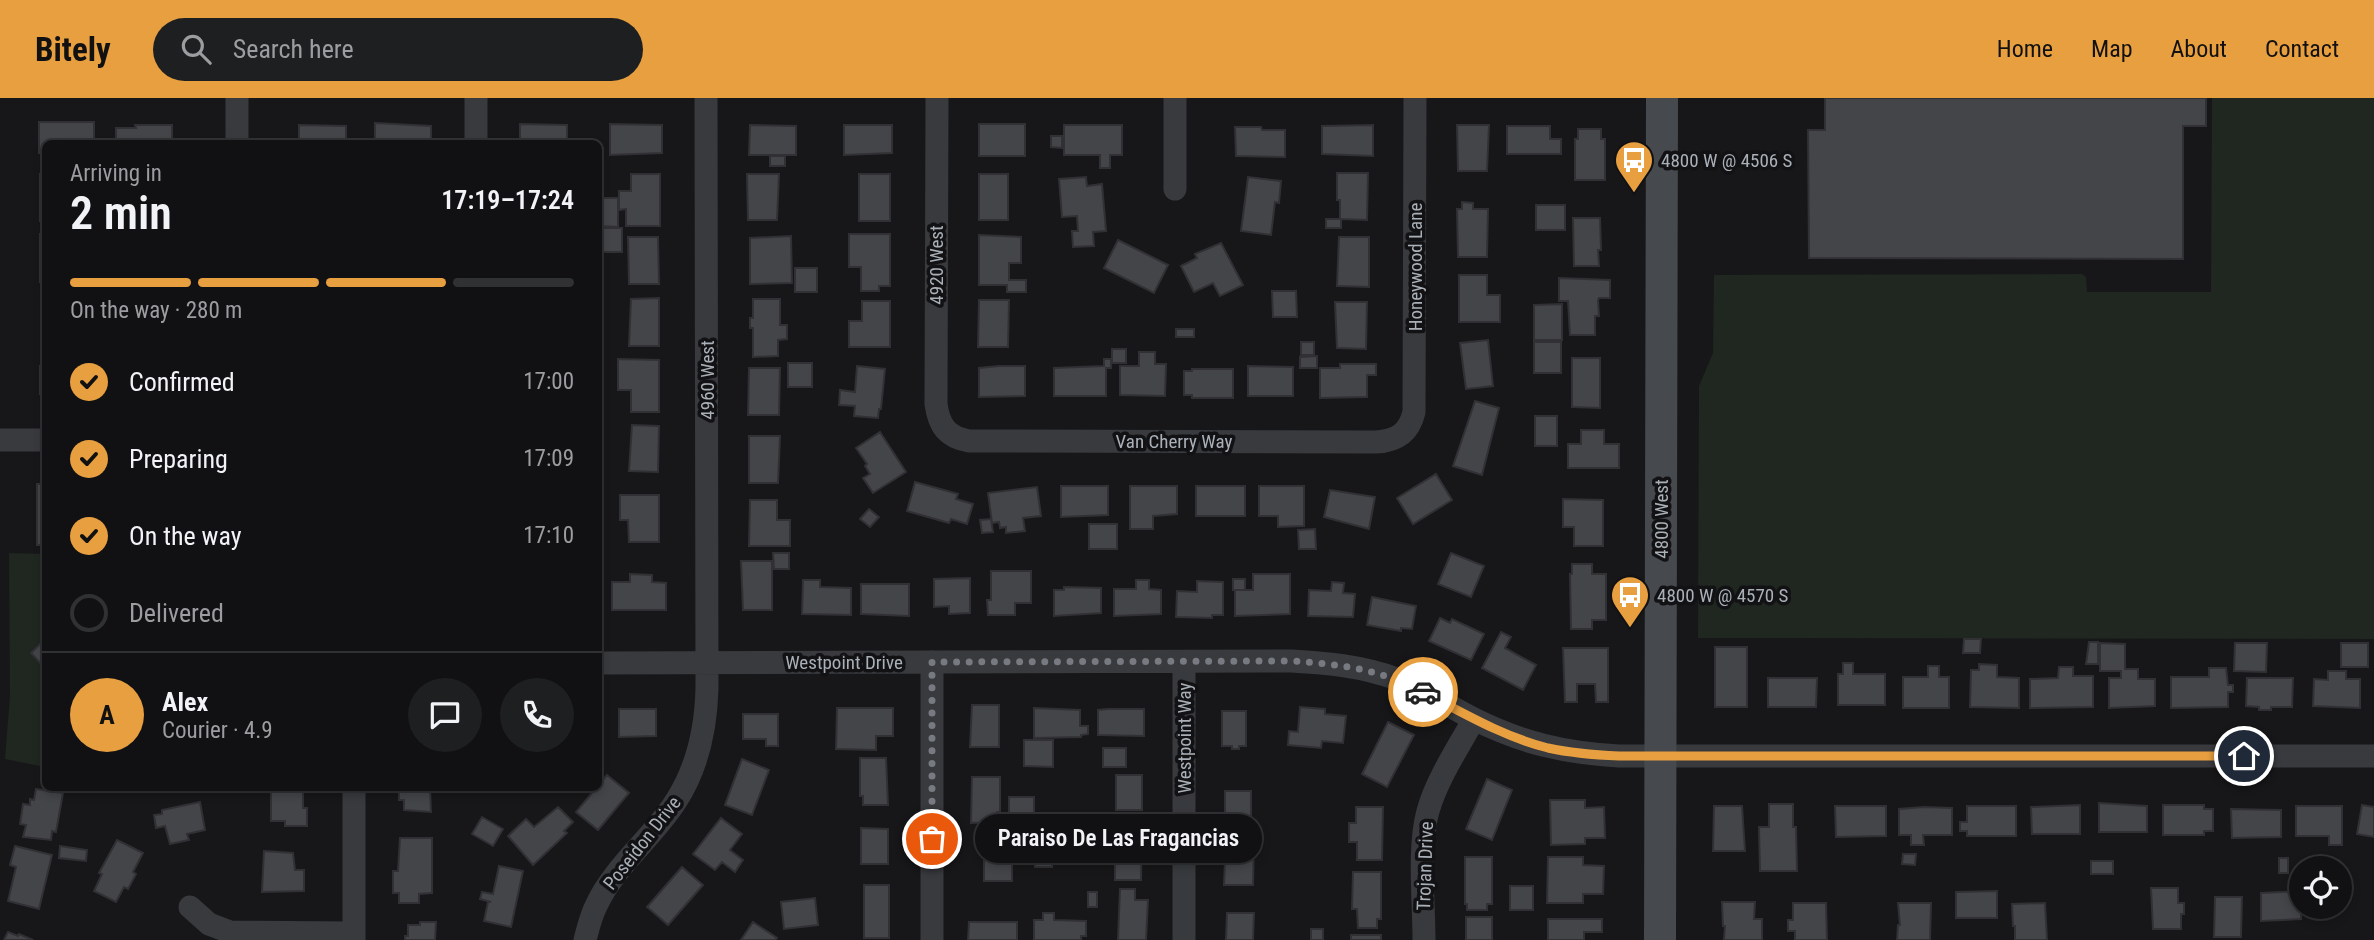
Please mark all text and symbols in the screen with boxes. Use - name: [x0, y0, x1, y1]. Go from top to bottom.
- search box: [153, 18, 643, 81]
- text: Bitely: [35, 30, 111, 69]
- icon: search: [177, 30, 215, 68]
- text: Search here: [233, 34, 354, 64]
- text: Home: [1997, 35, 2053, 63]
- text: Map: [2091, 35, 2133, 63]
- text: About: [2171, 35, 2227, 63]
- text: Contact: [2265, 35, 2339, 63]
- bus stop icon: 4800 W @ 4506 S: [1613, 139, 1655, 194]
- place label: 4800 W @ 4506 S: [1661, 149, 1793, 172]
- text: Arriving in: [70, 160, 162, 187]
- text: 17:19–17:24: [441, 185, 574, 215]
- text: 2 min: [70, 186, 172, 240]
- street label: Honeywood Lane: [1404, 203, 1427, 331]
- street label: 4920 West: [925, 225, 948, 305]
- text: On the way · 280 m: [70, 297, 242, 324]
- street label: 4960 West: [696, 340, 719, 420]
- icon: check: [70, 363, 108, 401]
- text: Confirmed: [129, 367, 235, 397]
- text: 17:00: [523, 368, 574, 395]
- street label: Van Cherry Way: [1116, 430, 1232, 453]
- icon: check: [70, 440, 108, 478]
- text: Preparing: [129, 444, 228, 474]
- text: 17:09: [523, 445, 574, 472]
- street label: 4800 West: [1650, 479, 1673, 559]
- icon: check: [70, 517, 108, 555]
- text: On the way: [129, 521, 242, 551]
- text: 17:10: [523, 522, 574, 549]
- bus stop icon: 4800 W @ 4570 S: [1609, 574, 1651, 629]
- place label: 4800 W @ 4570 S: [1657, 584, 1789, 607]
- text: Delivered: [129, 598, 224, 628]
- street label: Westpoint Drive: [785, 651, 903, 674]
- courier: [1388, 657, 1458, 727]
- icon: car: [1404, 673, 1442, 711]
- button: chat: [408, 678, 482, 752]
- button: phone: [500, 678, 574, 752]
- street label: Westpoint Way: [1173, 682, 1196, 793]
- text: Alex: [162, 687, 208, 717]
- text: A: [99, 700, 115, 730]
- text: Courier · 4.9: [162, 717, 273, 744]
- pin: [2214, 726, 2274, 786]
- icon: home: [2225, 737, 2263, 775]
- street label: Poseidon Drive: [598, 792, 686, 894]
- pin: [902, 809, 962, 869]
- callout: Paraiso De Las Fragancias: [974, 814, 1261, 864]
- icon: bag: [913, 820, 951, 858]
- street label: Trojan Drive: [1412, 821, 1438, 911]
- text: Paraiso De Las Fragancias: [998, 825, 1239, 852]
- map controls: [2289, 856, 2352, 919]
- button: locate: [2289, 856, 2352, 919]

